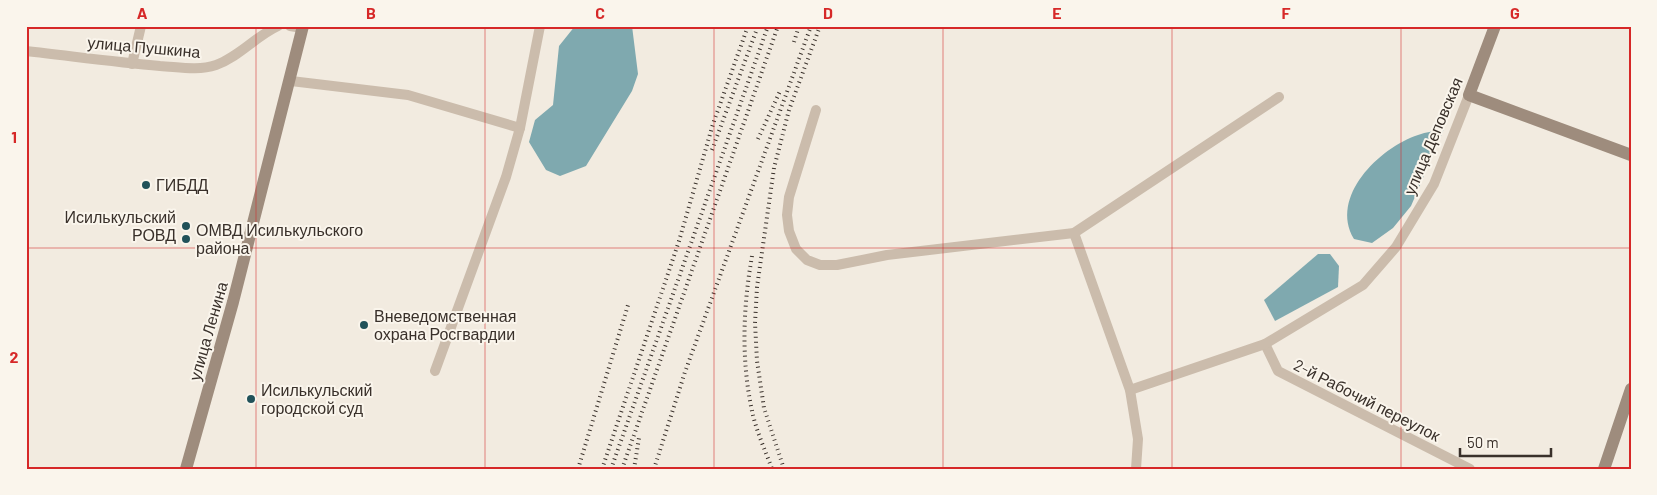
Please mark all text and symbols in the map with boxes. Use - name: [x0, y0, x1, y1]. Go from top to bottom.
- text: A: [137, 3, 148, 22]
- text: B: [366, 3, 376, 22]
- text: C: [595, 3, 605, 22]
- text: D: [823, 3, 833, 22]
- text: E: [1052, 3, 1062, 22]
- text: F: [1282, 3, 1291, 22]
- text: G: [1510, 3, 1520, 22]
- street label: улица Пушкина: [87, 32, 201, 61]
- street label: улица Деповская: [1399, 74, 1466, 197]
- text: 1: [11, 127, 17, 146]
- place label: ГИБДД: [156, 175, 209, 194]
- marker: ГИБДД: [140, 179, 152, 191]
- place label: Исилькульский РОВД: [65, 207, 176, 244]
- marker: Исилькульский РОВД: [180, 220, 192, 232]
- place label: ОМВД Исилькульского района: [196, 220, 363, 257]
- marker: ОМВД Исилькульского района: [180, 233, 192, 245]
- street label: улица Ленина: [184, 279, 231, 383]
- place label: Вневедомственная охрана Росгвардии: [374, 306, 516, 343]
- marker: Вневедомственная охрана Росгвардии: [358, 319, 370, 331]
- text: 2: [10, 347, 19, 366]
- street label: 2-й Рабочий переулок: [1291, 354, 1444, 445]
- place label: Исилькульский городской суд: [261, 380, 372, 417]
- marker: Исилькульский городской суд: [245, 393, 257, 405]
- scale bar: [1460, 425, 1551, 457]
- text: 50 m: [1467, 433, 1499, 451]

